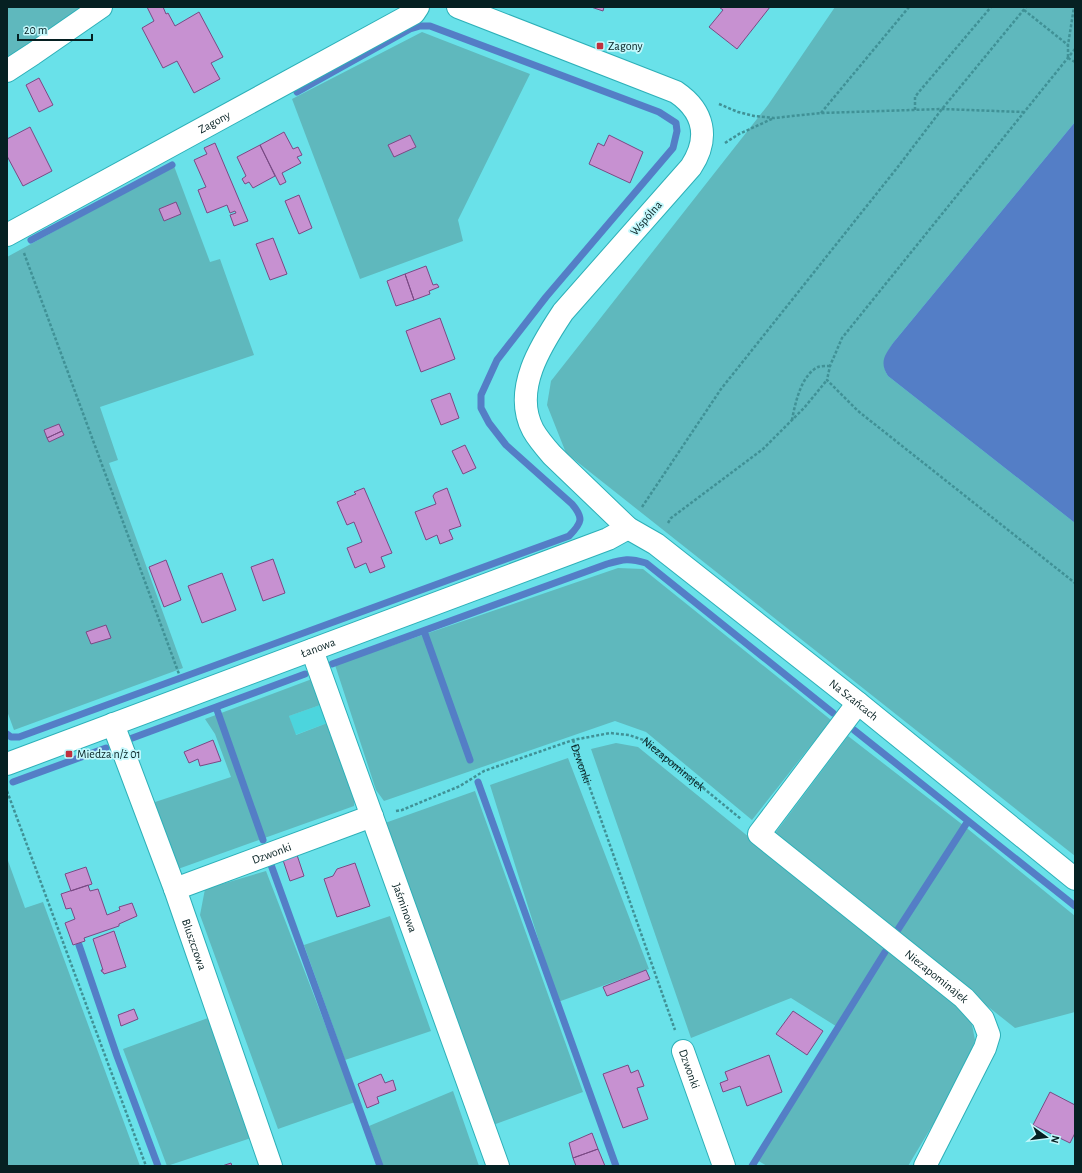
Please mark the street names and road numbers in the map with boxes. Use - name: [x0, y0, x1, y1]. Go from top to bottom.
- street label: Zagony: [196, 108, 233, 136]
- street label: Wspólna: [628, 198, 664, 238]
- street label: Łanowa: [299, 636, 337, 660]
- street label: Na Szańcach: [827, 677, 881, 723]
- street label: Niezapominajek: [640, 734, 708, 793]
- street label: Dzwonki: [569, 742, 594, 785]
- street label: Dzwonki: [250, 840, 293, 866]
- street label: Jaśminowa: [391, 882, 419, 934]
- street label: Bluszczowa: [180, 917, 209, 972]
- street label: Niezapominajek: [903, 947, 972, 1005]
- street label: Dzwonki: [677, 1048, 702, 1090]

